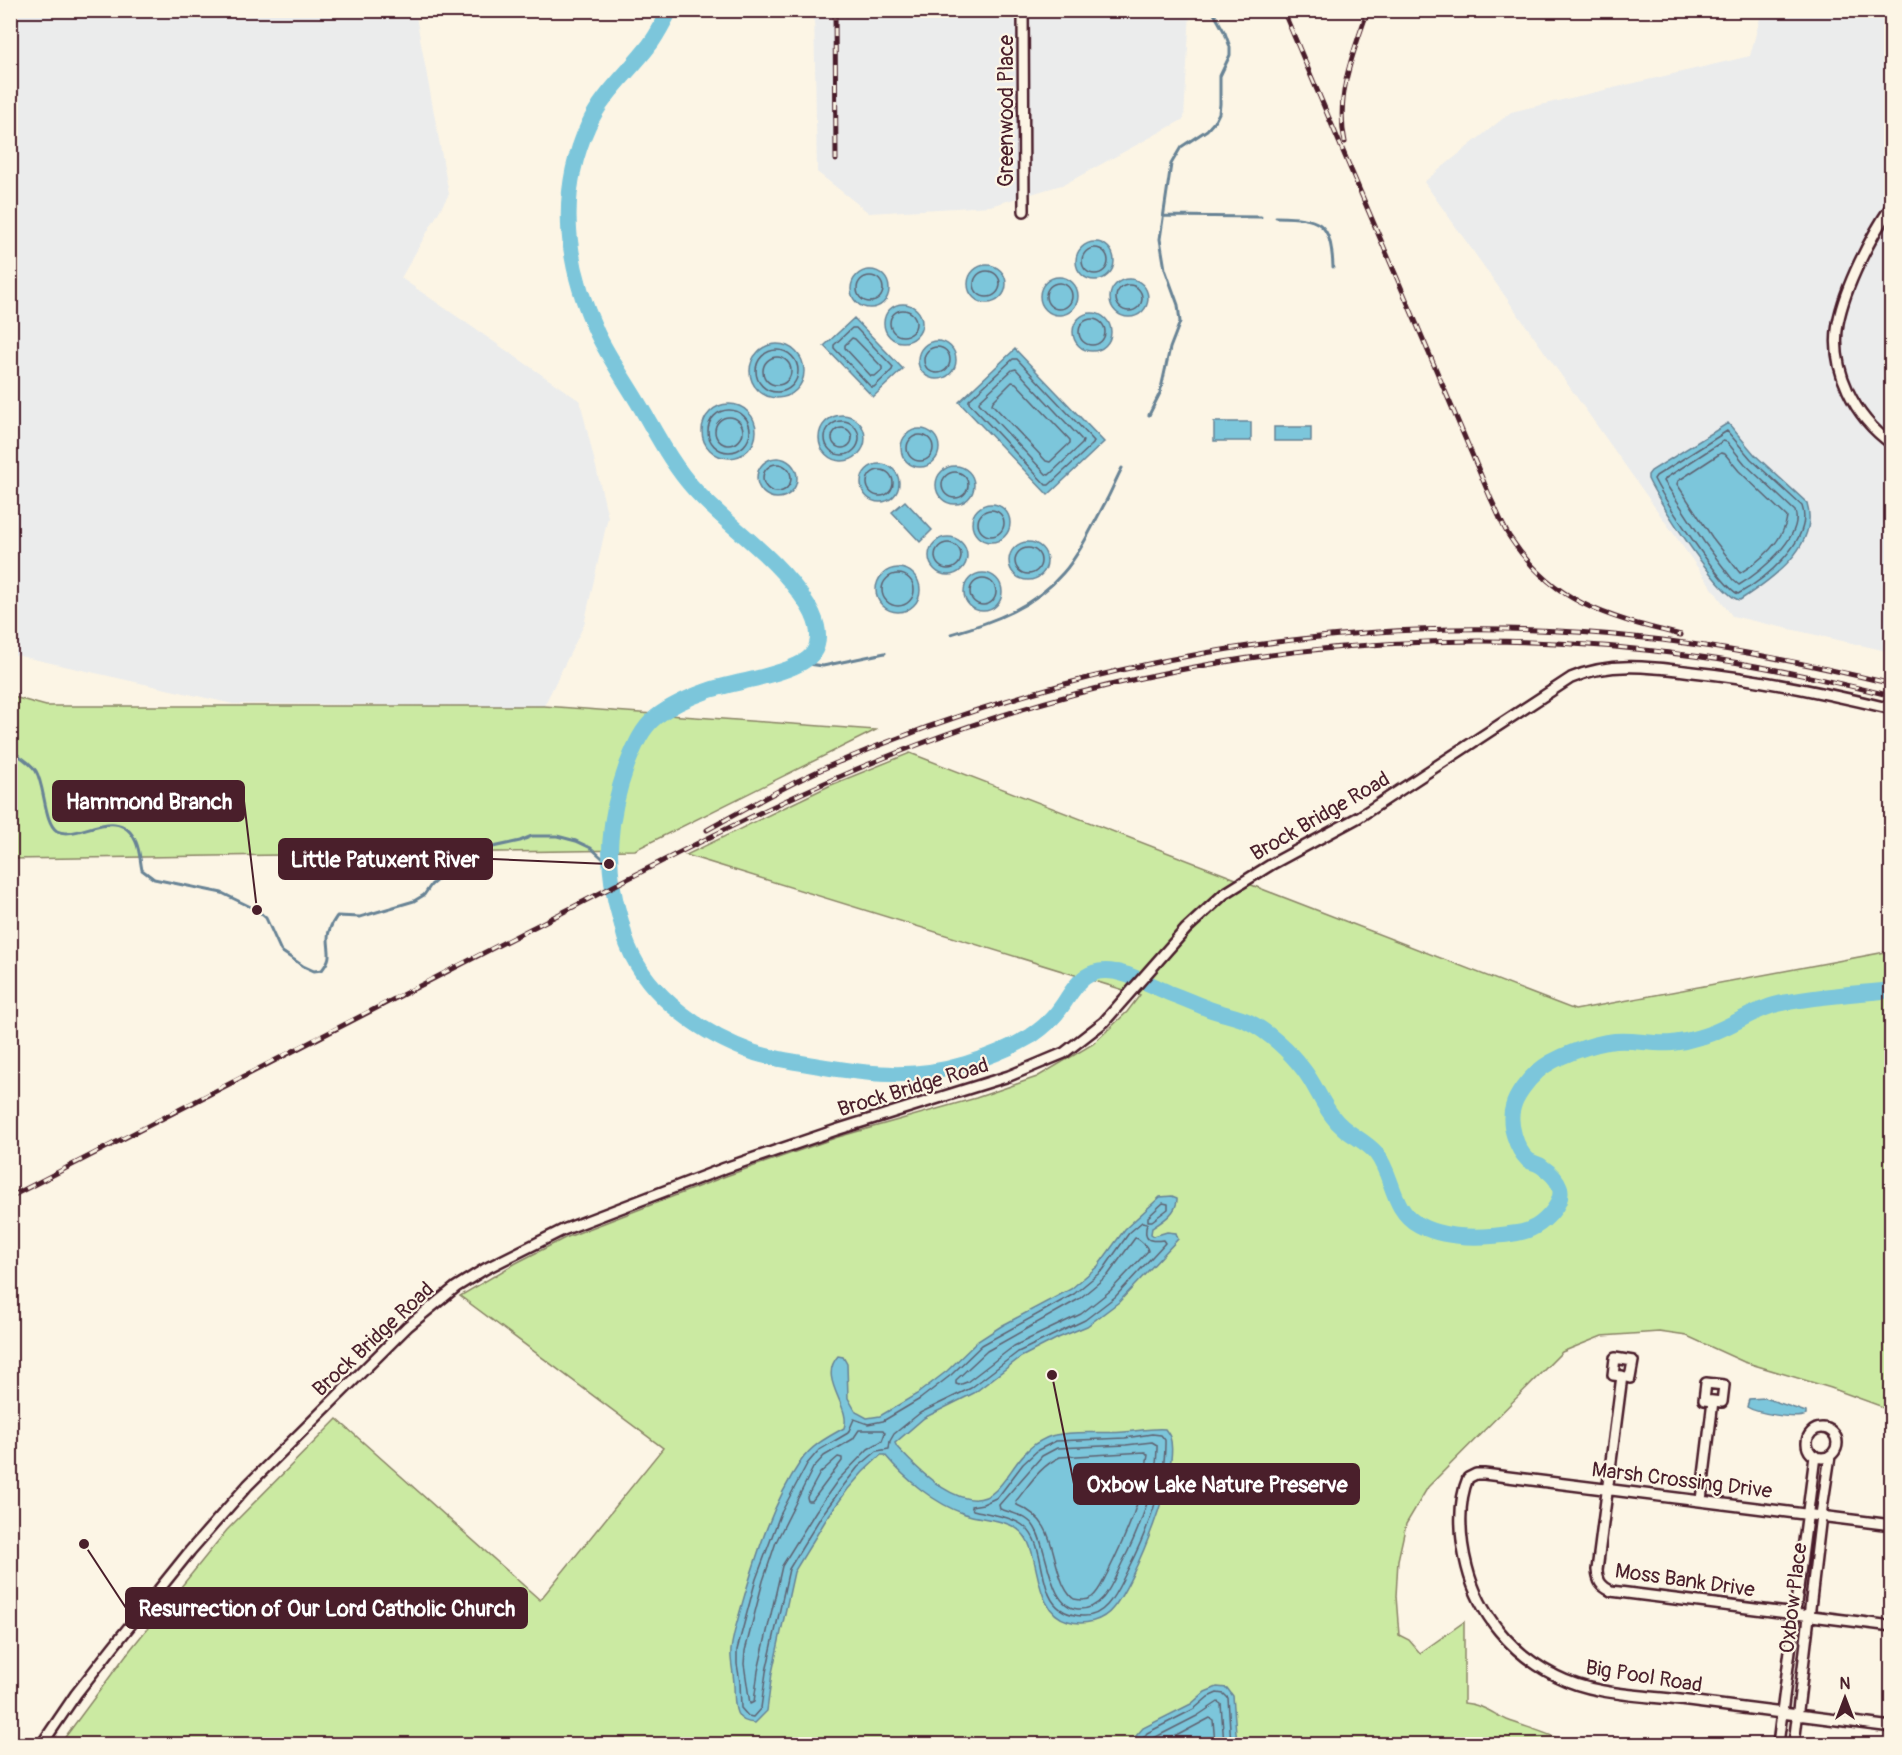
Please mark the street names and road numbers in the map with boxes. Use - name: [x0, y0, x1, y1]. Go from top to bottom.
- street label: Greenwood Place: [993, 34, 1020, 187]
- street label: Brock Bridge Road: [1246, 766, 1395, 867]
- street label: Brock Bridge Road: [834, 1052, 992, 1123]
- street label: Brock Bridge Road: [307, 1276, 440, 1403]
- street label: Marsh Crossing Drive: [1590, 1456, 1774, 1505]
- street label: Oxbow Place: [1773, 1541, 1814, 1655]
- street label: Moss Bank Drive: [1613, 1557, 1757, 1604]
- street label: Big Pool Road: [1584, 1654, 1704, 1699]

